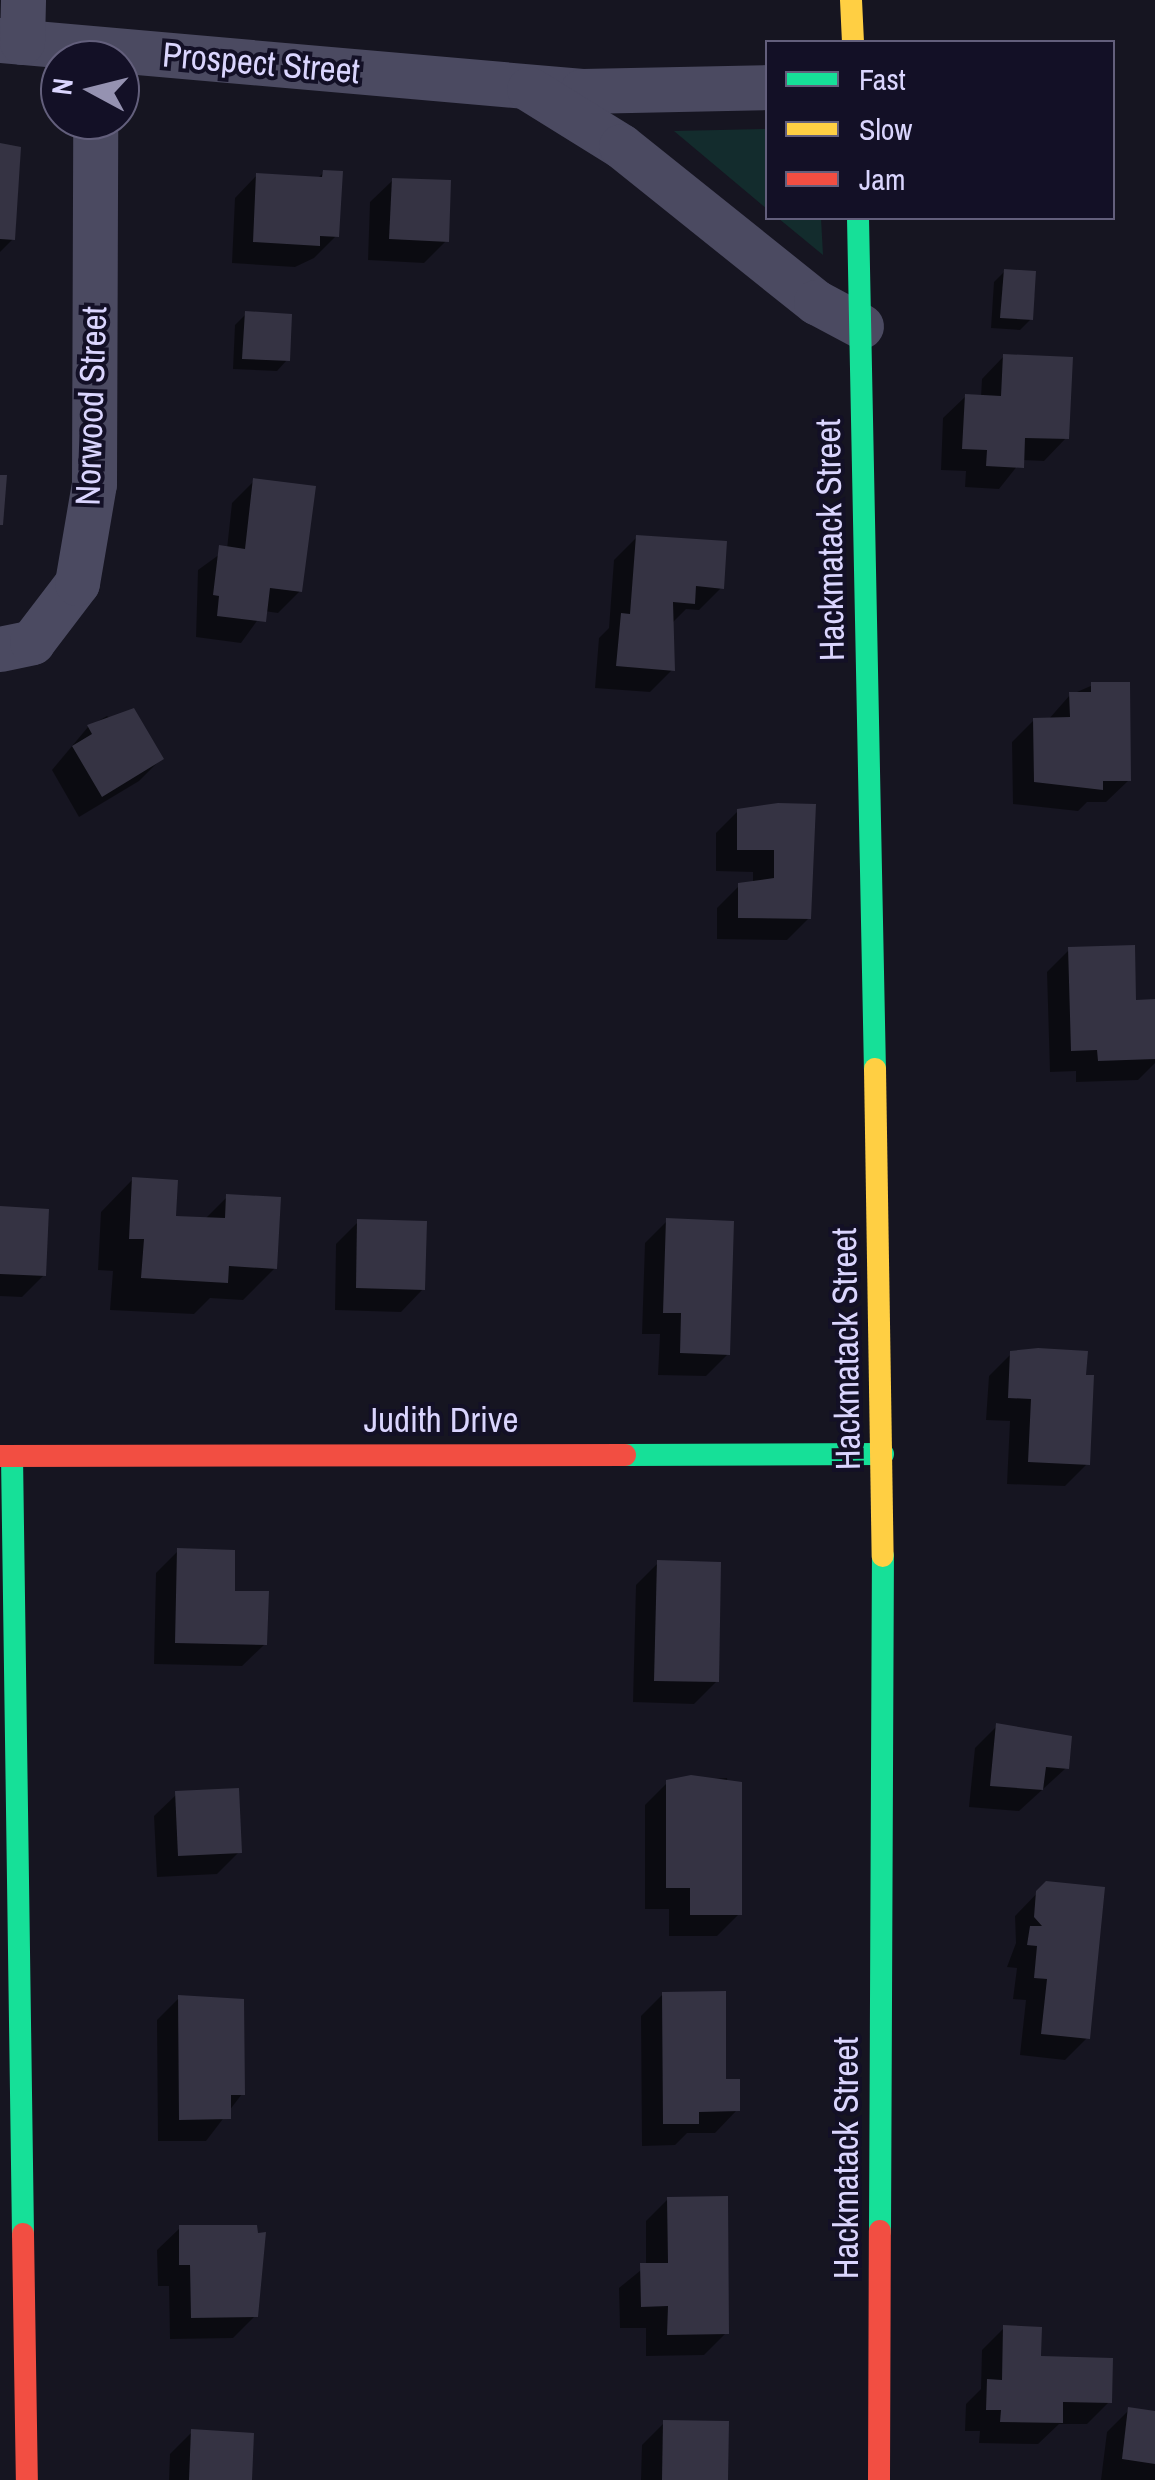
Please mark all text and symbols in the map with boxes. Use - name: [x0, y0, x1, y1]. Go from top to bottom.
- street label: Prospect Street: [161, 33, 361, 93]
- north arrow: [40, 40, 140, 140]
- legend: [765, 40, 1115, 220]
- text: Fast: [859, 59, 906, 99]
- text: N: [42, 76, 82, 97]
- text: Slow: [859, 109, 912, 149]
- text: Jam: [859, 159, 905, 199]
- street label: Norwood Street: [67, 306, 115, 506]
- street label: Hackmatack Street: [807, 418, 853, 662]
- street label: Hackmatack Street: [823, 1227, 869, 1471]
- street label: Judith Drive: [364, 1399, 518, 1441]
- street label: Hackmatack Street: [825, 2037, 867, 2279]

